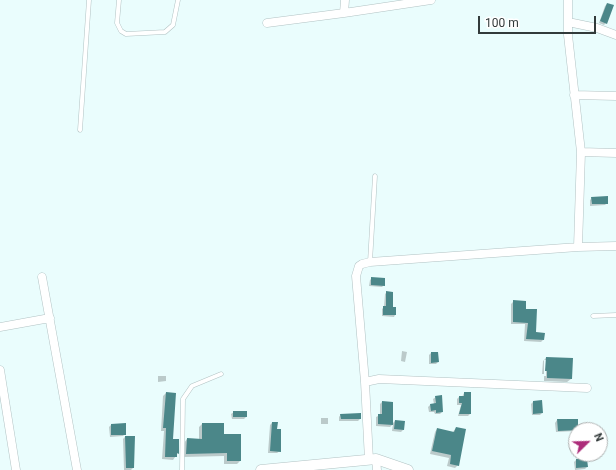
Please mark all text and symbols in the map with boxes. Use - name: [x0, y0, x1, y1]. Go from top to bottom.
- scale bar: [480, 8, 598, 34]
- text: 100 m: [485, 16, 519, 30]
- north arrow: [568, 422, 608, 462]
- text: N: [591, 431, 606, 444]

